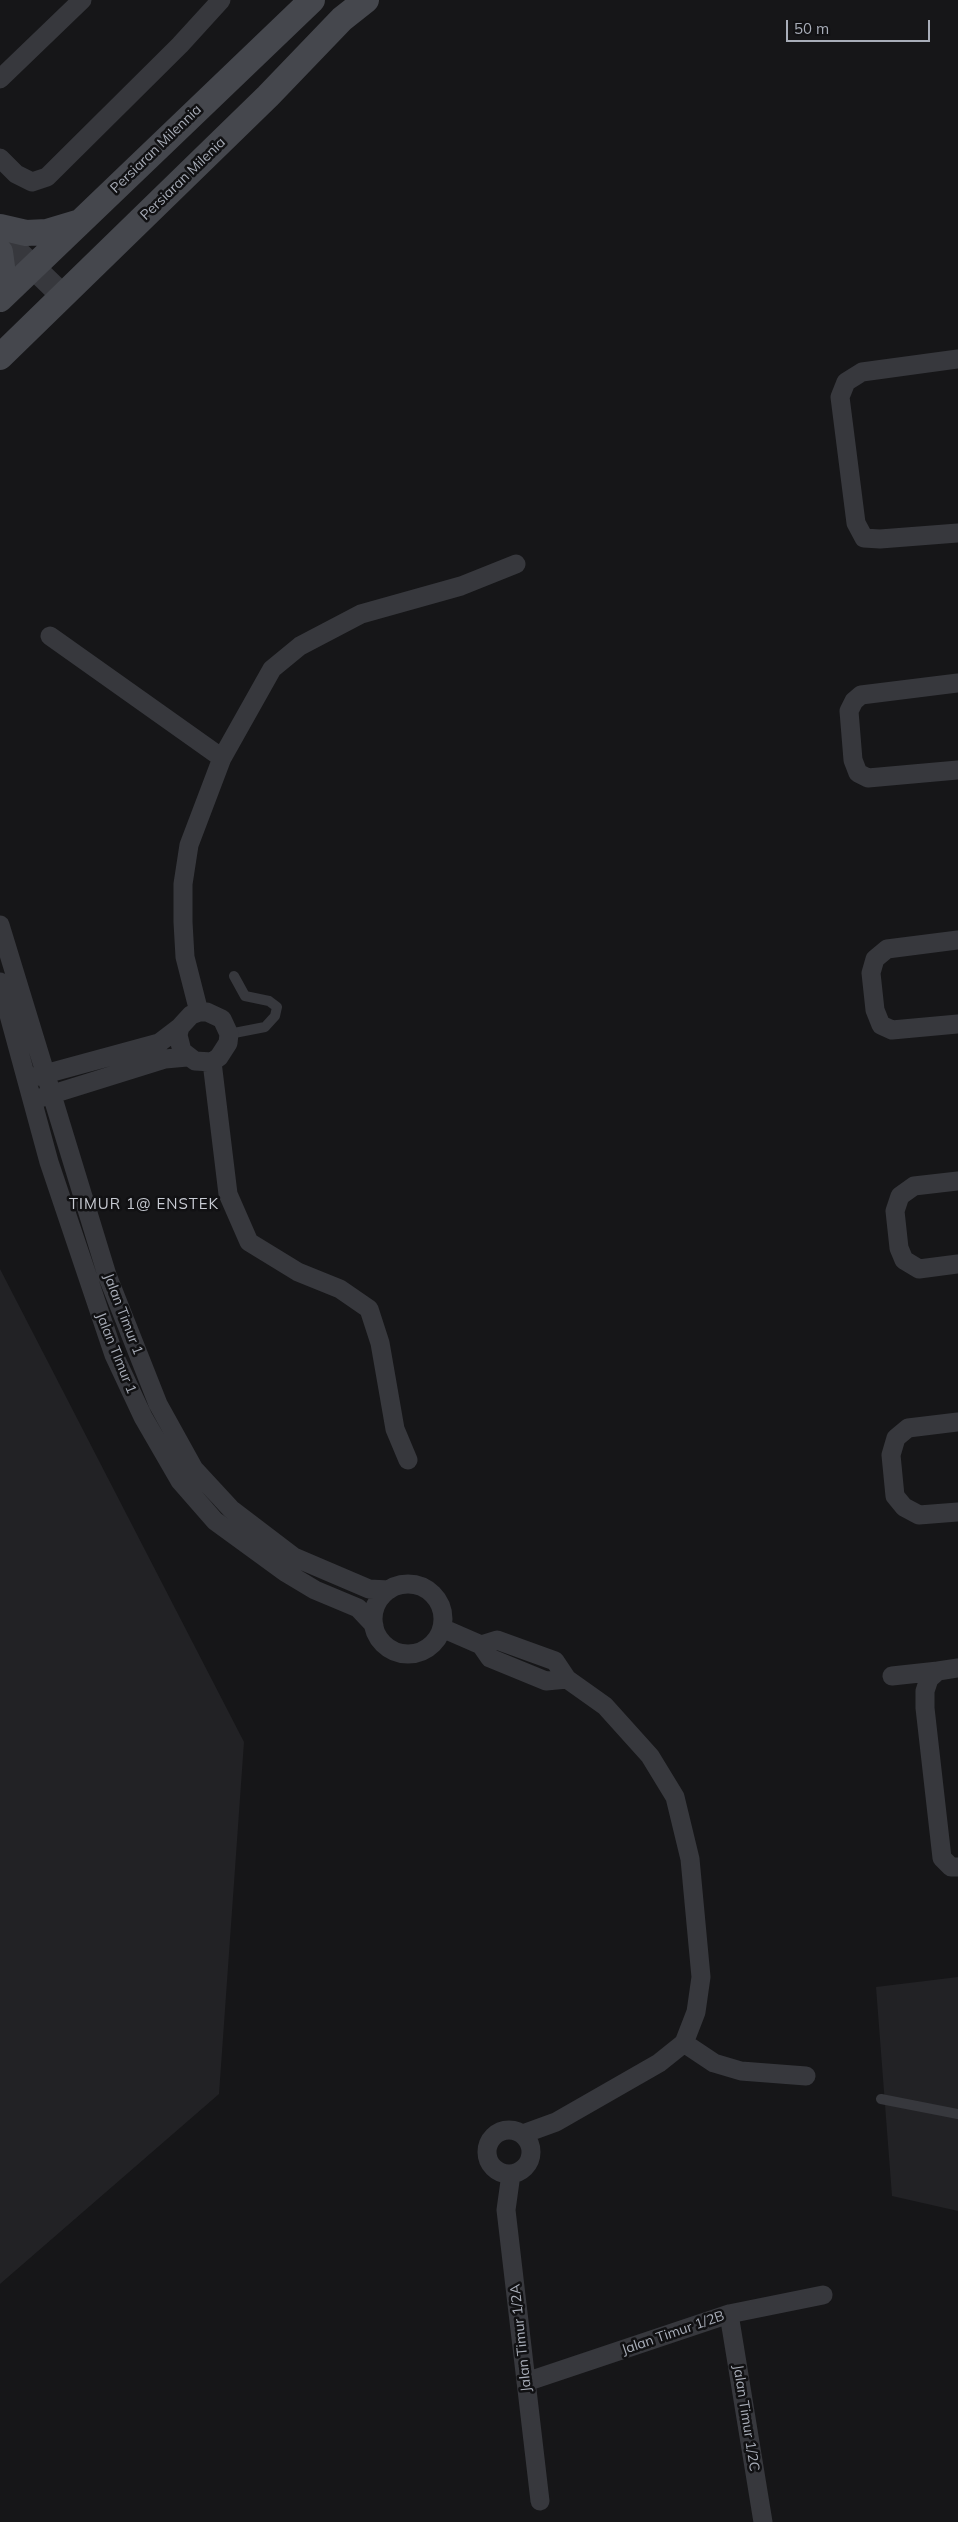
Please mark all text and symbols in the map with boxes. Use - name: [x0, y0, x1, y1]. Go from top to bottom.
- scale bar: [788, 10, 932, 42]
- text: 50 m: [794, 19, 829, 38]
- street label: Persiaran Milennia: [107, 101, 205, 197]
- street label: Persiaran Milenia: [137, 134, 229, 224]
- district label: TIMUR 1@ ENSTEK: [67, 1195, 221, 1213]
- street label: Jalan Timur 1: [100, 1271, 146, 1357]
- street label: Jalan TImur 1: [92, 1310, 140, 1396]
- street label: Jalan Timur 1/2A: [507, 2283, 535, 2393]
- street label: Jalan Timur 1/2B: [619, 2308, 727, 2358]
- street label: Jalan Timur 1/2C: [729, 2363, 763, 2473]

